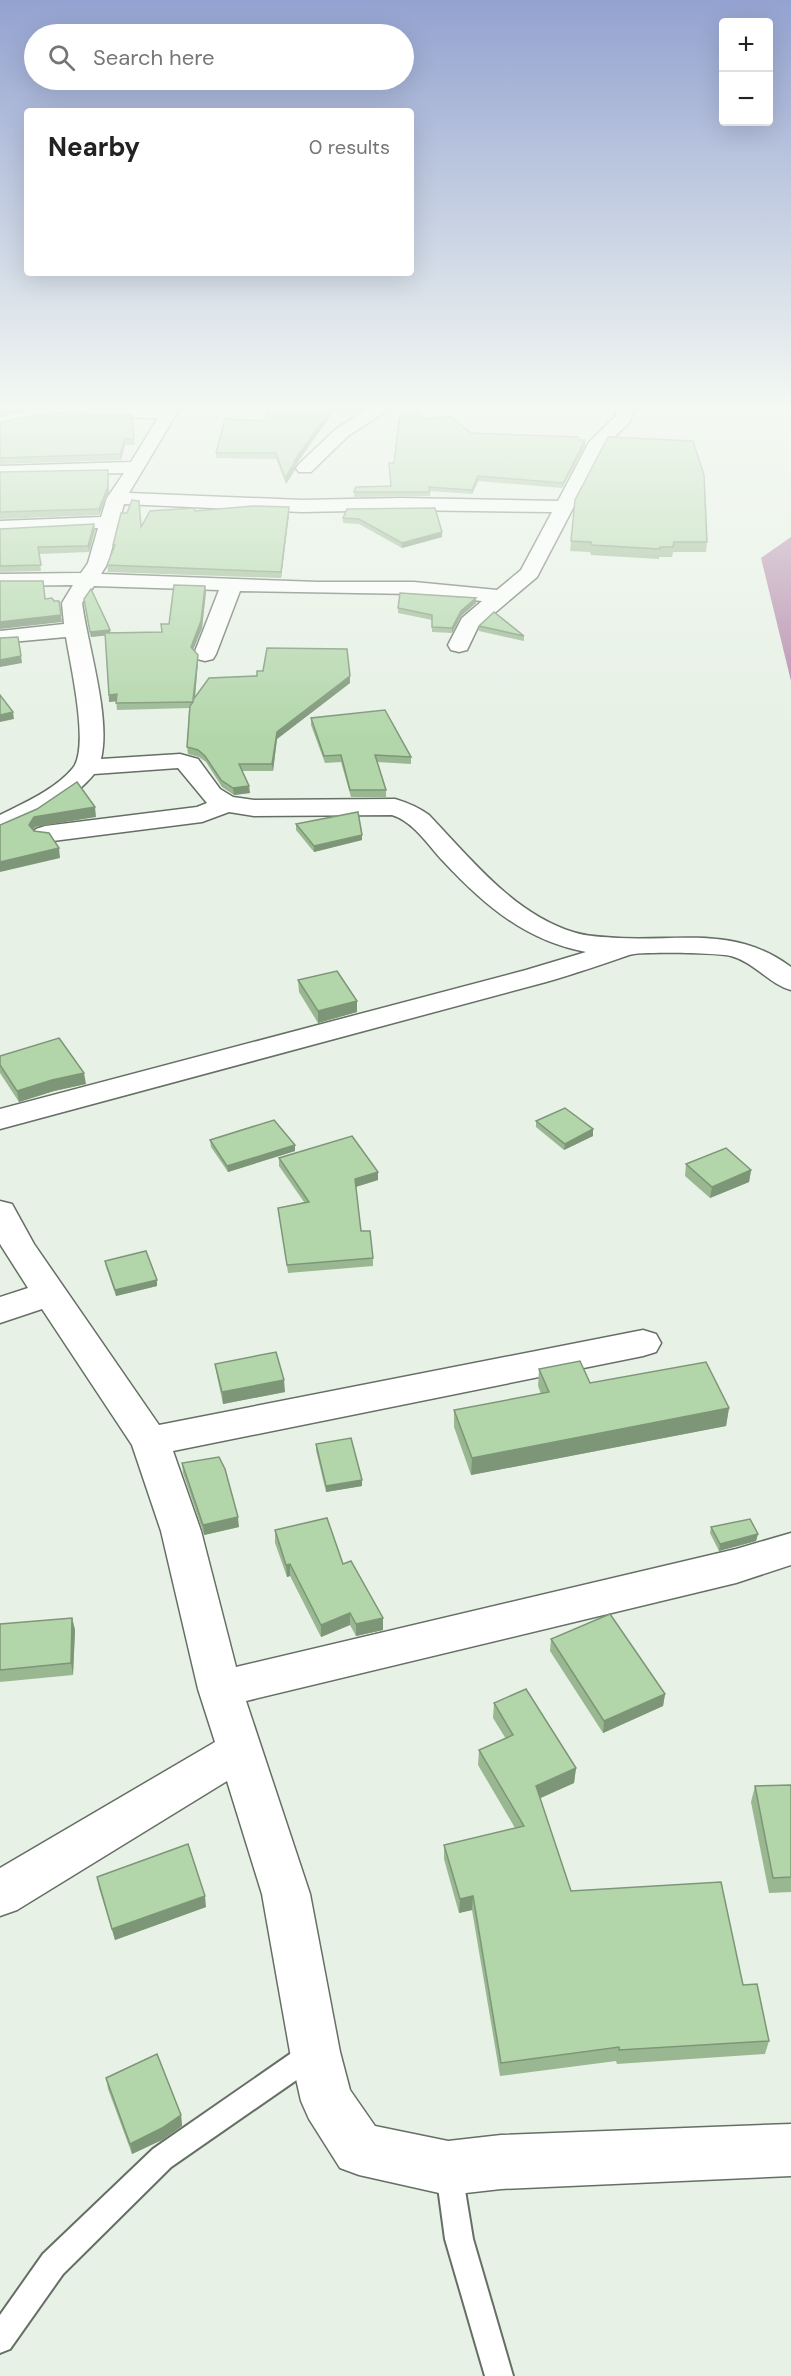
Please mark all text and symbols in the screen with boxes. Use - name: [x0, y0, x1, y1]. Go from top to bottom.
- map controls: [719, 18, 773, 126]
- button: +: [719, 18, 773, 72]
- search box: [24, 24, 414, 90]
- icon: search: [45, 41, 78, 74]
- text: Search here: [93, 43, 214, 72]
- button: −: [719, 72, 773, 126]
- text: Nearby: [48, 130, 140, 164]
- text: 0 results: [309, 134, 390, 160]

